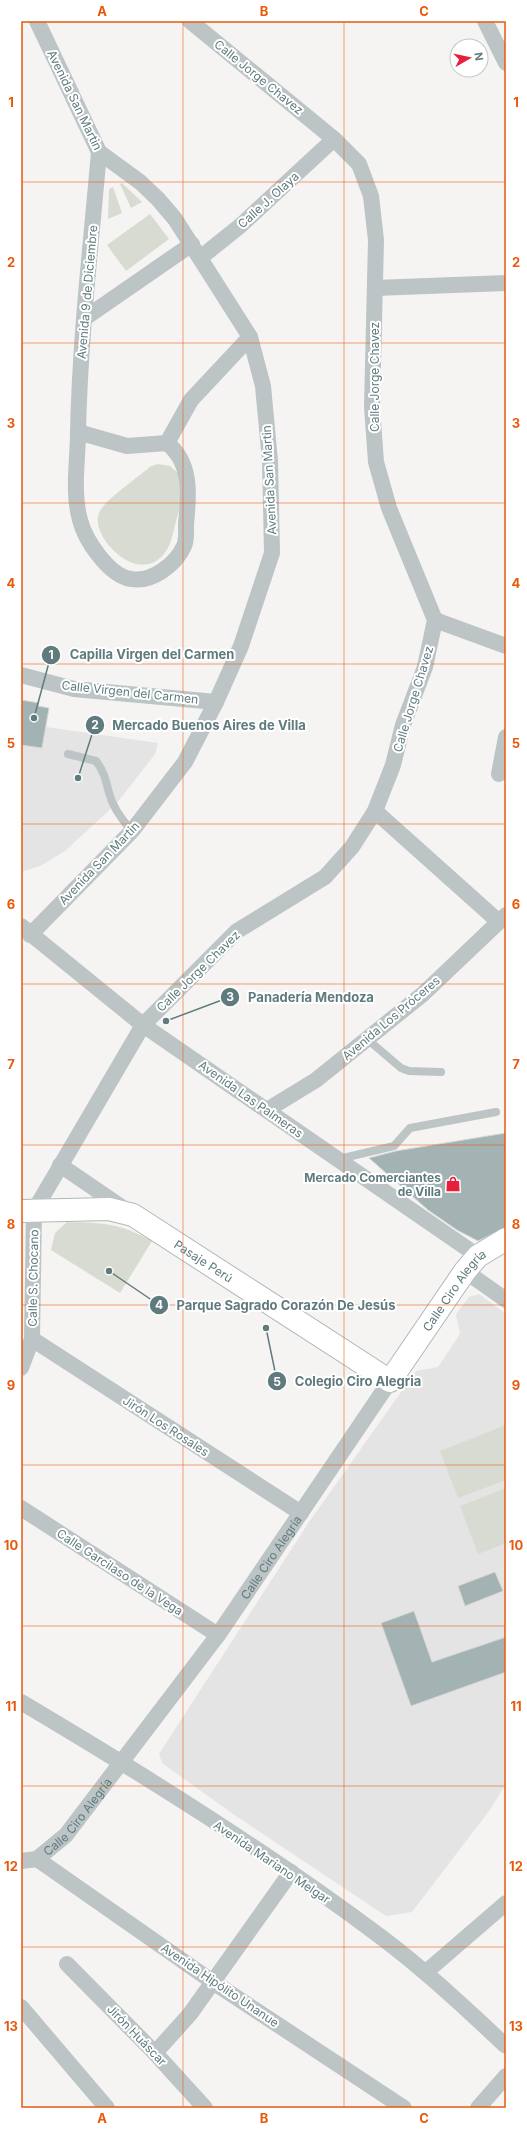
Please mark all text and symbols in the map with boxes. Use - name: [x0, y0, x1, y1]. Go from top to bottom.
- text: A: [97, 3, 107, 19]
- text: B: [260, 3, 269, 19]
- text: C: [419, 3, 429, 19]
- street label: Calle Jorge Chavez: [211, 37, 307, 117]
- north arrow: [449, 38, 489, 78]
- street label: Avenida San Martin: [44, 47, 106, 153]
- text: N: [471, 51, 486, 62]
- text: 1: [8, 94, 14, 110]
- text: 1: [513, 94, 519, 110]
- street label: Calle J. Olaya: [234, 169, 302, 231]
- street label: Avenida 9 de Diciembre: [74, 224, 100, 360]
- text: 2: [7, 254, 15, 270]
- text: 2: [512, 254, 520, 270]
- street label: Calle Jorge Chavez: [367, 322, 382, 432]
- text: 3: [7, 415, 15, 431]
- text: 3: [512, 415, 520, 431]
- street label: Avenida San Martin: [259, 425, 279, 535]
- text: 4: [7, 575, 16, 591]
- text: 4: [512, 575, 521, 591]
- callout: Capilla Virgen del Carmen: [41, 642, 242, 667]
- street label: Calle Jorge Chavez: [390, 644, 436, 754]
- text: Capilla Virgen del Carmen: [70, 646, 234, 662]
- text: 1: [48, 647, 54, 662]
- street label: Calle Virgen del Carmen: [61, 677, 199, 707]
- callout: Mercado Buenos Aires de Villa: [85, 713, 314, 738]
- text: 2: [91, 717, 99, 732]
- text: Mercado Buenos Aires de Villa: [112, 717, 306, 733]
- text: 5: [7, 735, 15, 751]
- text: 5: [512, 735, 520, 751]
- street label: Avenida San Martin: [56, 818, 142, 908]
- text: 6: [7, 896, 15, 912]
- text: 6: [512, 896, 520, 912]
- street label: Calle Jorge Chavez: [153, 927, 243, 1015]
- street label: Avenida Los Próceres: [339, 973, 443, 1063]
- callout: Panadería Mendoza: [220, 985, 382, 1010]
- text: 3: [226, 989, 234, 1004]
- text: Panadería Mendoza: [248, 989, 374, 1005]
- text: 7: [7, 1056, 15, 1072]
- text: 7: [512, 1056, 520, 1072]
- street label: Avenida Las Palmeras: [196, 1057, 306, 1141]
- place label: Mercado Comerciantes de Villa: [304, 1170, 441, 1199]
- shop icon: Mercado Comerciantes de Villa: [444, 1175, 462, 1193]
- text: 8: [7, 1216, 15, 1232]
- text: 8: [512, 1216, 520, 1232]
- street label: Calle S. Chocano: [25, 1229, 41, 1327]
- street label: Pasaje Perú: [172, 1236, 236, 1285]
- street label: Calle Ciro Alegría: [419, 1246, 488, 1334]
- callout: Parque Sagrado Corazón De Jesús: [149, 1293, 403, 1318]
- text: 4: [155, 1297, 163, 1312]
- text: Parque Sagrado Corazón De Jesús: [177, 1297, 395, 1313]
- callout: Colegio Ciro Alegria: [267, 1369, 429, 1394]
- text: Colegio Ciro Alegria: [295, 1373, 421, 1389]
- text: 5: [273, 1374, 281, 1389]
- text: 9: [7, 1377, 15, 1393]
- text: 9: [512, 1377, 520, 1393]
- street label: Jirón Los Rosales: [120, 1393, 212, 1459]
- street label: Calle Ciro Alegría: [237, 1512, 304, 1602]
- street label: Calle Garcilaso de la Vega: [54, 1526, 186, 1618]
- text: 10: [4, 1537, 18, 1553]
- text: 10: [509, 1537, 523, 1553]
- text: 11: [5, 1698, 17, 1714]
- text: 11: [510, 1698, 522, 1714]
- street label: Calle Ciro Alegría: [40, 1774, 115, 1859]
- street label: Avenida Mariano Melgar: [211, 1817, 334, 1907]
- text: 12: [4, 1858, 18, 1874]
- text: 12: [509, 1858, 523, 1874]
- street label: Avenida Hipólito Unanue: [158, 1940, 282, 2030]
- street label: Jirón Huáscar: [104, 2001, 170, 2069]
- text: 13: [4, 2018, 18, 2034]
- text: 13: [509, 2018, 523, 2034]
- text: A: [97, 2110, 107, 2126]
- text: B: [260, 2110, 269, 2126]
- text: C: [419, 2110, 429, 2126]

